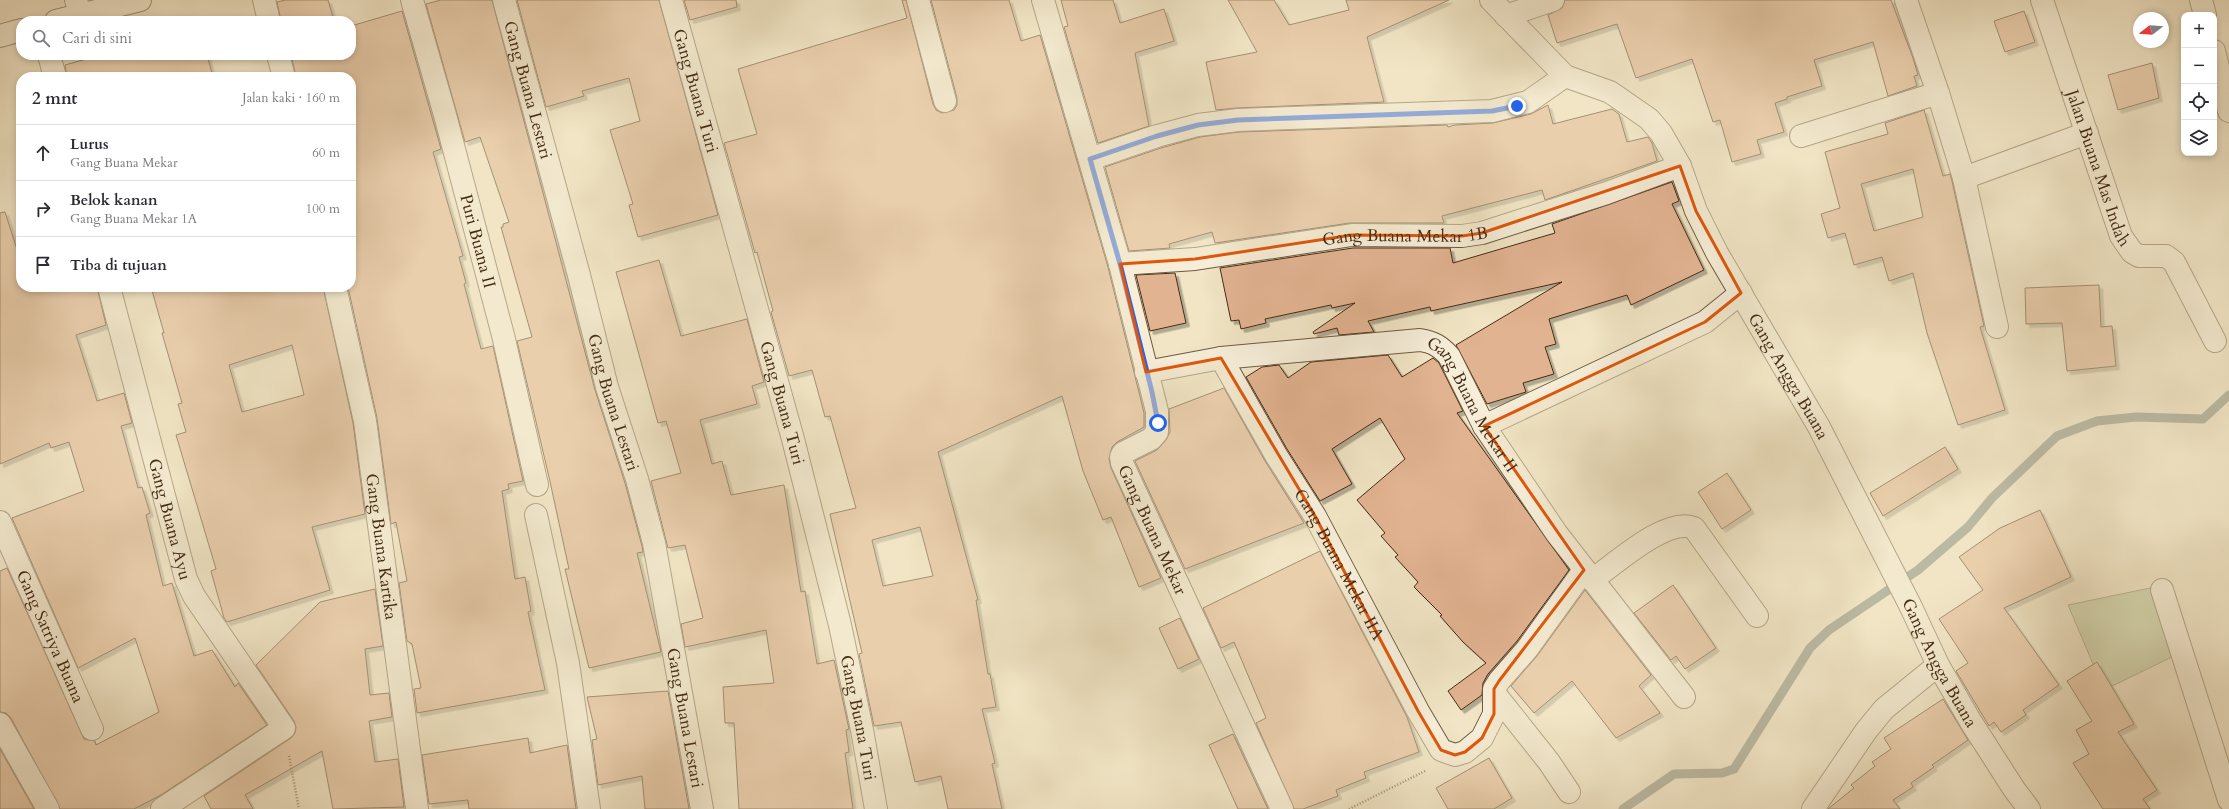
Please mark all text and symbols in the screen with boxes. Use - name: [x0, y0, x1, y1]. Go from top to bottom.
- north arrow: [2133, 12, 2169, 48]
- map controls: [2181, 12, 2217, 156]
- button: +: [2181, 12, 2217, 48]
- search box: [16, 16, 356, 60]
- street label: Gang Buana Lestari: [499, 18, 558, 161]
- street label: Gang Buana Turi: [668, 26, 724, 155]
- icon: search: [30, 27, 52, 49]
- text: Cari di sini: [62, 28, 132, 48]
- button: −: [2181, 48, 2217, 84]
- street label: Jalan Buana Mas Indah: [2060, 84, 2137, 251]
- button: locate: [2181, 84, 2217, 120]
- text: 2 mnt: [32, 87, 77, 110]
- text: Jalan kaki · 160 m: [242, 89, 340, 107]
- route end: [1508, 97, 1526, 115]
- button: layers: [2181, 120, 2217, 156]
- text: Lurus: [70, 134, 109, 154]
- icon: ahead: [32, 142, 54, 164]
- text: 60 m: [312, 144, 340, 162]
- text: Gang Buana Mekar: [70, 154, 178, 172]
- text: Belok kanan: [70, 190, 158, 210]
- street label: Puri Buana II: [455, 191, 502, 291]
- icon: right: [32, 198, 54, 220]
- text: 100 m: [306, 200, 340, 218]
- text: Gang Buana Mekar 1A: [70, 210, 197, 228]
- street label: Gang Buana Mekar 1B: [1321, 221, 1489, 251]
- icon: arrive: [32, 254, 54, 276]
- text: Tiba di tujuan: [70, 255, 167, 275]
- street label: Gang Angga Buana: [1743, 309, 1835, 444]
- street label: Gang Buana Lestari: [583, 331, 645, 474]
- street label: Gang Buana Mekar II: [1423, 331, 1523, 477]
- street label: Gang Buana Turi: [755, 338, 811, 467]
- route start: [1149, 414, 1167, 432]
- street label: Gang Buana Ayu: [143, 456, 197, 582]
- street label: Gang Buana Mekar: [1113, 461, 1193, 599]
- street label: Gang Buana Kartika: [361, 472, 403, 622]
- street label: Gang Buana Mekar IIA: [1289, 484, 1390, 645]
- street label: Gang Satriya Buana: [11, 566, 91, 707]
- street label: Gang Angga Buana: [1897, 594, 1983, 732]
- street label: Gang Buana Lestari: [662, 646, 709, 790]
- street label: Gang Buana Turi: [835, 653, 882, 782]

